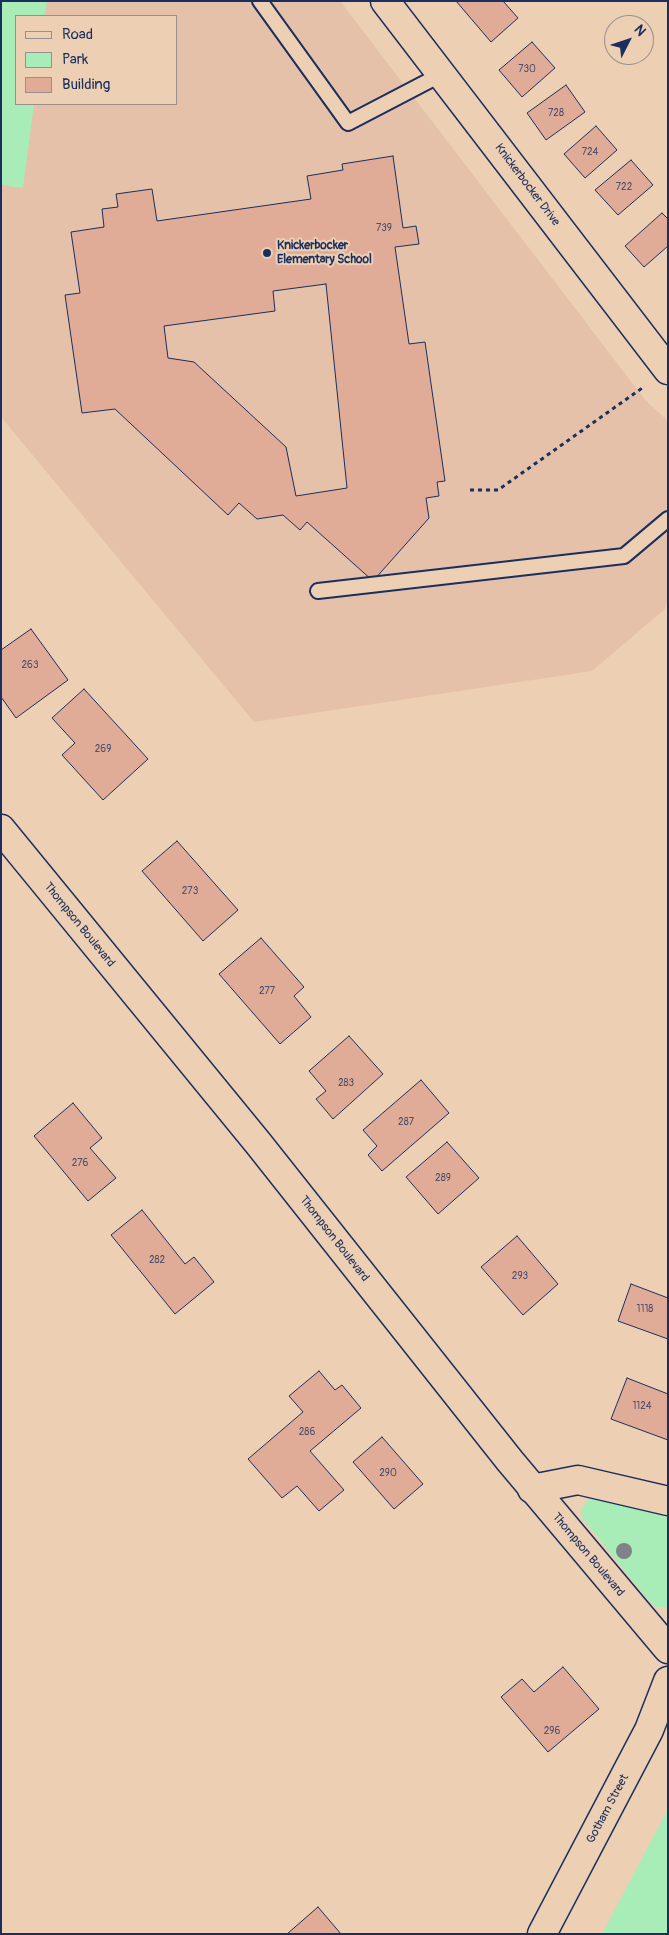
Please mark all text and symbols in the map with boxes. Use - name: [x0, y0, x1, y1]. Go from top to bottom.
- legend: [15, 15, 178, 105]
- north arrow: [604, 15, 654, 65]
- text: N: [630, 21, 649, 40]
- text: Road: [62, 25, 93, 44]
- text: Park: [62, 50, 88, 69]
- house number: 730: [518, 63, 536, 75]
- text: Building: [62, 75, 110, 94]
- house number: 728: [548, 107, 564, 119]
- street label: Knickerbocker Drive: [491, 141, 563, 229]
- house number: 724: [582, 146, 598, 158]
- house number: 722: [616, 181, 632, 193]
- house number: 739: [376, 222, 392, 234]
- place label: Knickerbocker Elementary School: [277, 239, 372, 267]
- marker: Knickerbocker Elementary School: [261, 247, 273, 259]
- house number: 263: [22, 659, 38, 671]
- house number: 269: [95, 743, 111, 755]
- street label: Thompson Boulevard: [40, 880, 118, 970]
- house number: 273: [182, 885, 198, 897]
- house number: 277: [259, 985, 275, 997]
- house number: 283: [338, 1077, 354, 1089]
- house number: 287: [398, 1116, 414, 1128]
- house number: 276: [72, 1157, 88, 1169]
- house number: 289: [435, 1172, 451, 1184]
- street label: Thompson Boulevard: [296, 1193, 372, 1285]
- house number: 282: [149, 1254, 165, 1266]
- house number: 293: [512, 1270, 528, 1282]
- house number: 1118: [637, 1303, 653, 1315]
- house number: 1124: [632, 1400, 652, 1412]
- house number: 286: [299, 1426, 315, 1438]
- house number: 290: [379, 1467, 397, 1479]
- street label: Thompson Boulevard: [549, 1510, 627, 1600]
- house number: 296: [544, 1725, 560, 1737]
- street label: Gotham Street: [584, 1772, 632, 1846]

